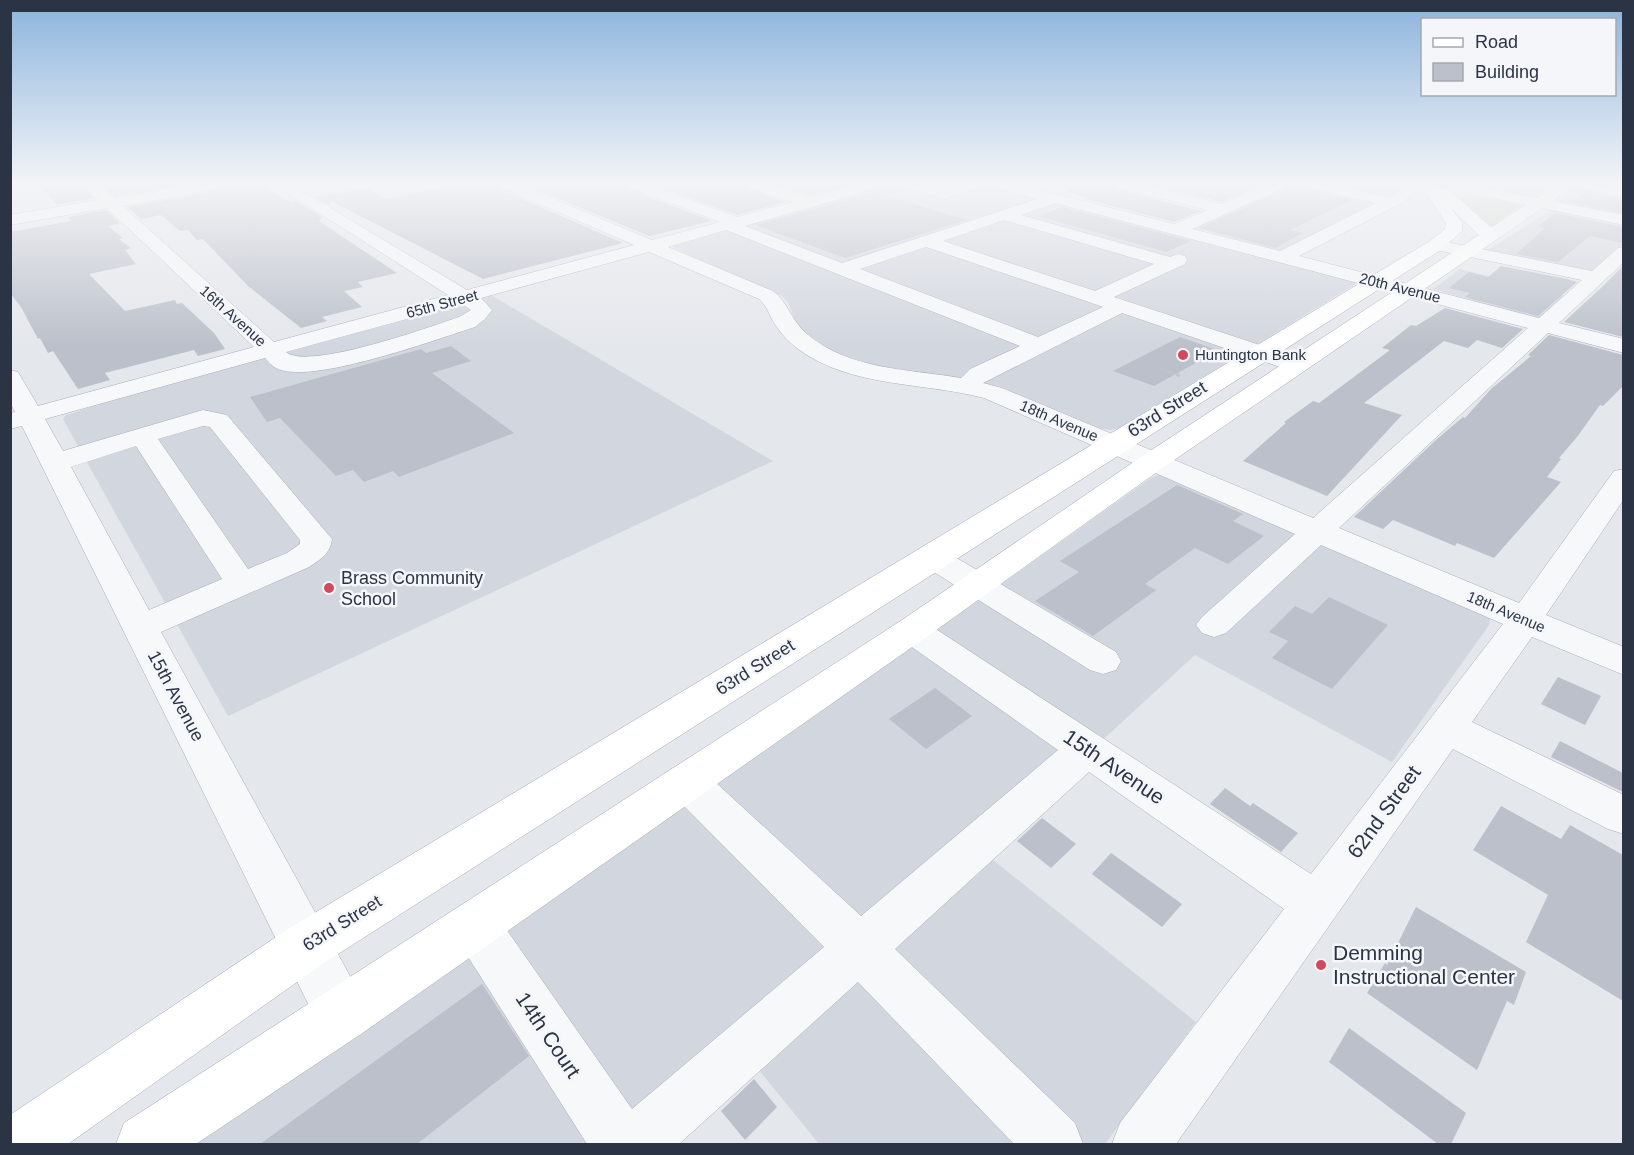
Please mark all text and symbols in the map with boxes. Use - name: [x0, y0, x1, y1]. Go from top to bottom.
- legend: [1421, 18, 1616, 96]
- text: Road: [1475, 32, 1518, 52]
- text: Building: [1475, 62, 1539, 82]
- street label: 20th Avenue: [1358, 269, 1443, 306]
- street label: 16th Avenue: [197, 281, 270, 350]
- street label: 65th Street: [404, 286, 480, 321]
- place label: Huntington Bank: [1195, 346, 1306, 363]
- marker: Huntington Bank: [1176, 348, 1190, 362]
- street label: 63rd Street: [1124, 377, 1210, 441]
- street label: 18th Avenue: [1018, 396, 1101, 445]
- place label: Brass Community School: [341, 568, 483, 609]
- marker: Brass Community School: [322, 581, 336, 595]
- street label: 18th Avenue: [1465, 587, 1548, 636]
- street label: 63rd Street: [712, 635, 798, 699]
- street label: 15th Avenue: [144, 647, 208, 745]
- street label: 15th Avenue: [1060, 725, 1169, 809]
- street label: 62nd Street: [1342, 761, 1425, 862]
- street label: 63rd Street: [299, 891, 385, 955]
- place label: Demming Instructional Center: [1333, 941, 1515, 988]
- marker: Demming Instructional Center: [1314, 958, 1328, 972]
- street label: 14th Court: [511, 988, 585, 1082]

